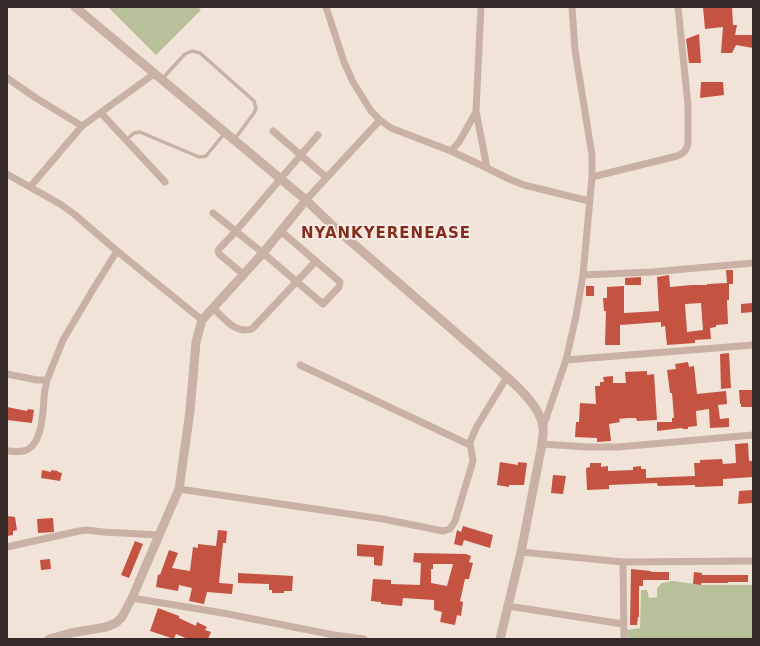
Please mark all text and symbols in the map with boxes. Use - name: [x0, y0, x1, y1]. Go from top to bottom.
- district label: NYANKYERENEASE: [301, 225, 471, 243]

